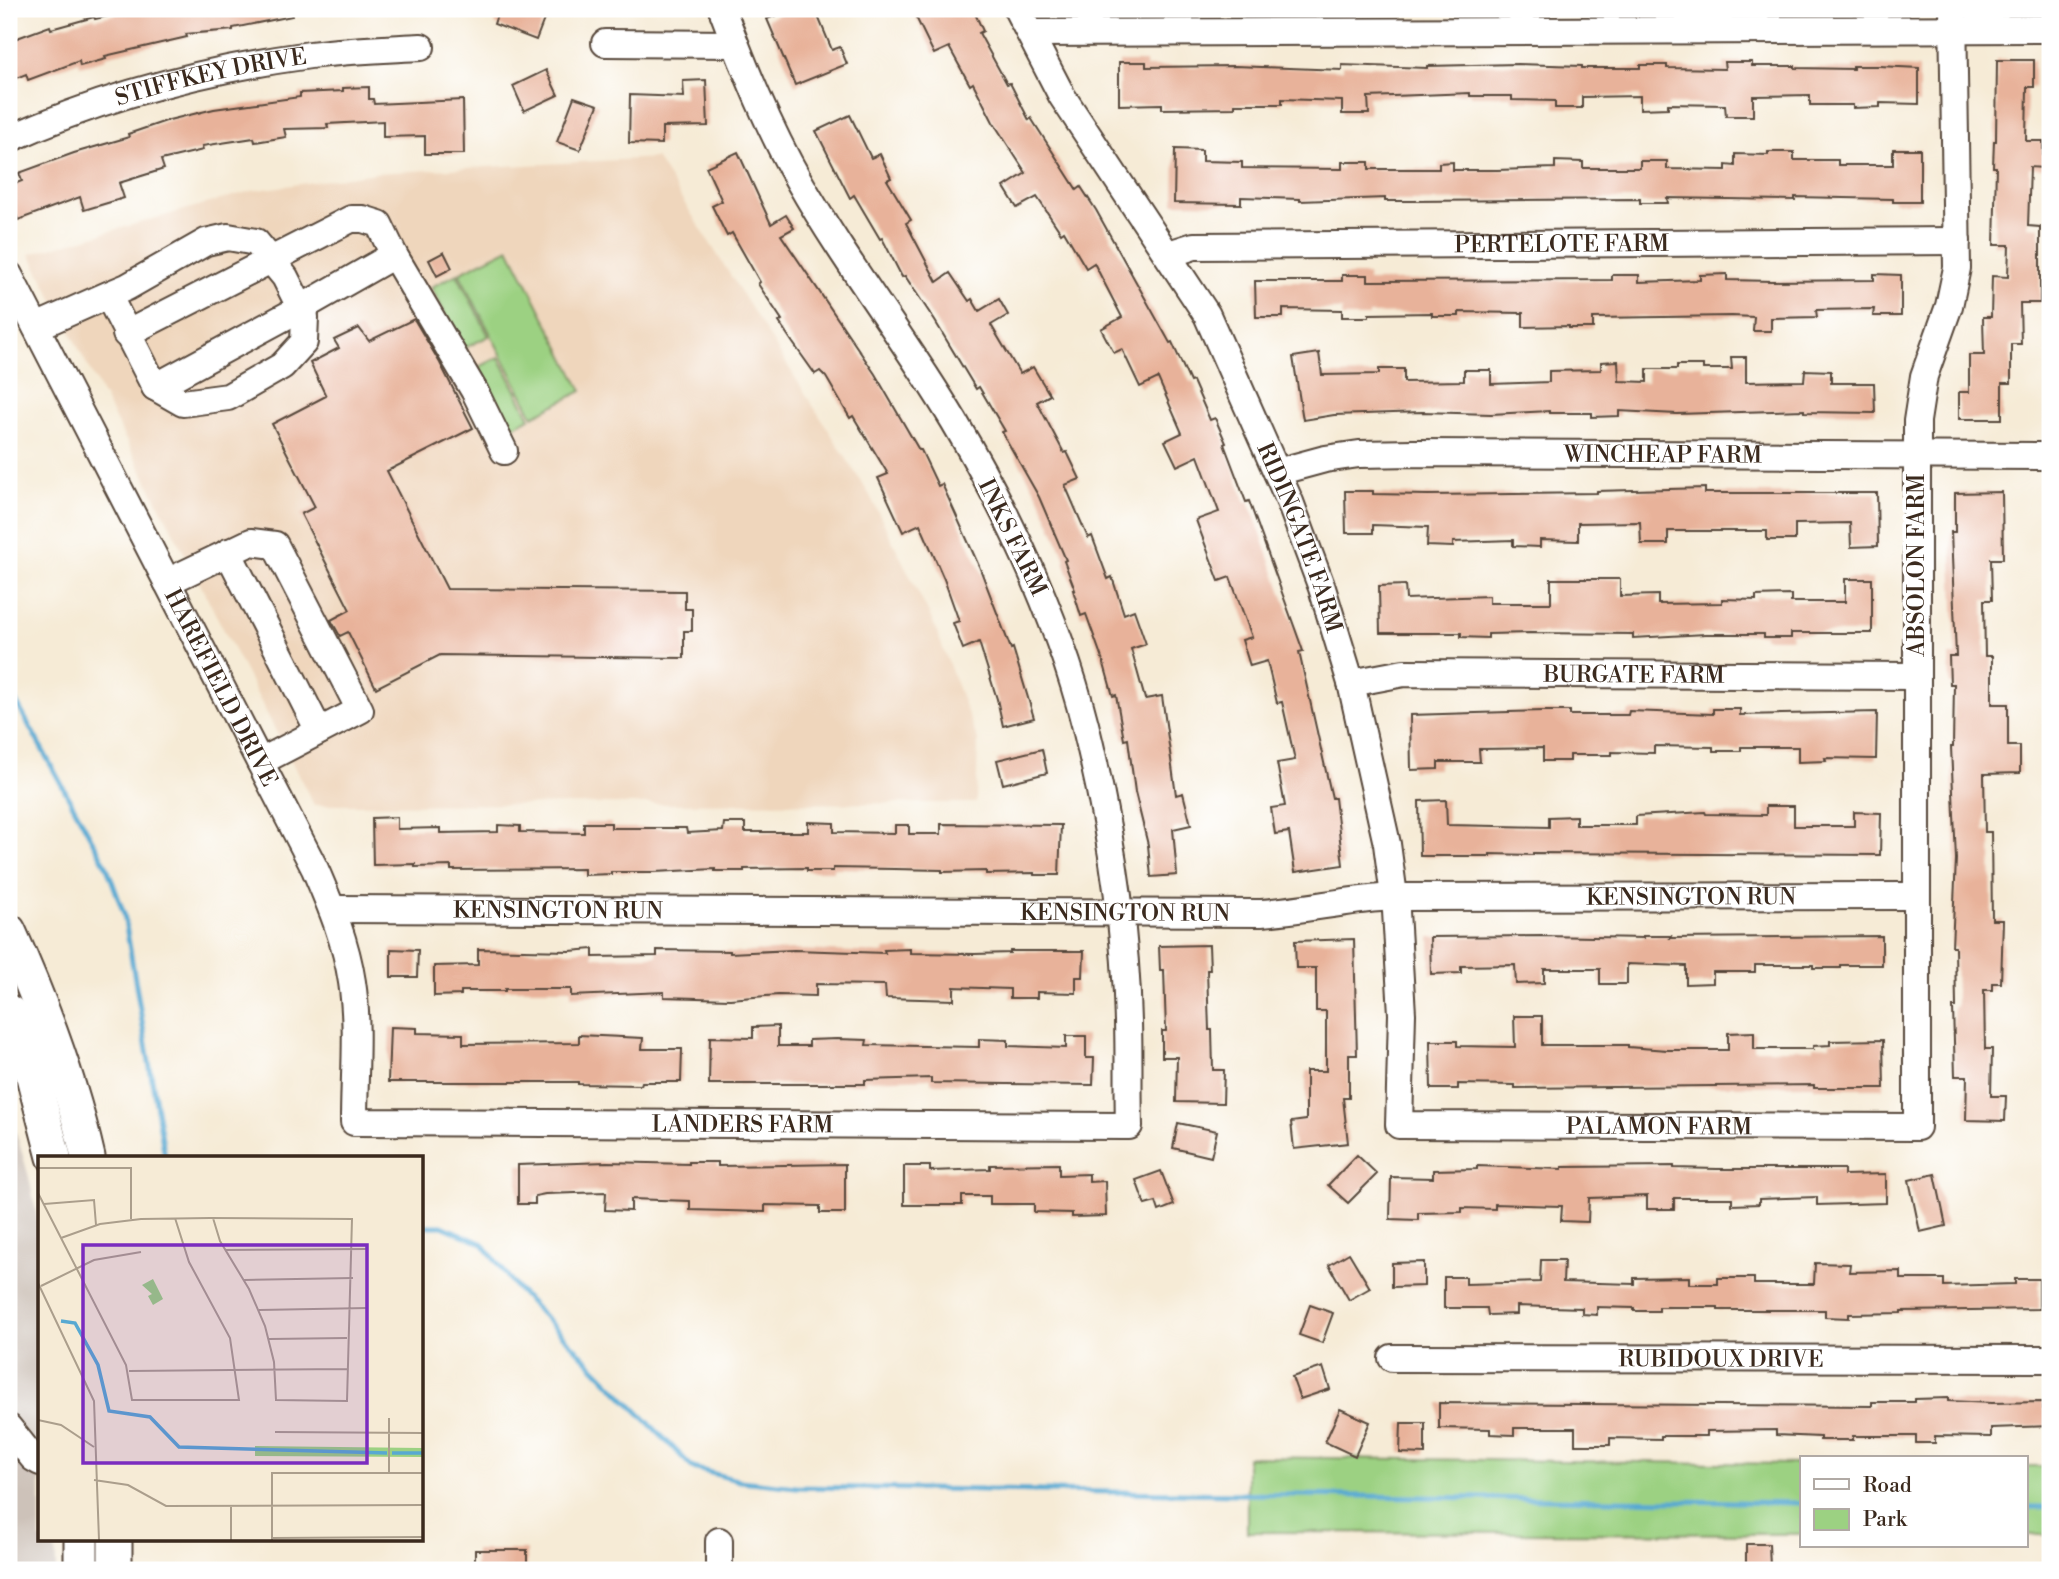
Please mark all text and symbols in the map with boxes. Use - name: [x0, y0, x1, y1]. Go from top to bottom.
- street label: STIFFKEY DRIVE: [112, 43, 308, 113]
- street label: PERTELOTE FARM: [1454, 230, 1670, 259]
- street label: RIDINGATE FARM: [1250, 438, 1348, 637]
- street label: WINCHEAP FARM: [1563, 441, 1763, 470]
- street label: ABSOLON FARM: [1903, 473, 1931, 657]
- street label: INKS FARM: [972, 474, 1053, 601]
- street label: HAREFIELD DRIVE: [158, 584, 283, 791]
- street label: BURGATE FARM: [1542, 661, 1725, 690]
- street label: KENSINGTON RUN: [1586, 883, 1796, 912]
- street label: KENSINGTON RUN: [453, 897, 663, 925]
- street label: KENSINGTON RUN: [1020, 899, 1230, 928]
- street label: LANDERS FARM: [651, 1111, 834, 1139]
- street label: PALAMON FARM: [1566, 1113, 1753, 1141]
- inset map: [38, 1156, 424, 1540]
- street label: RUBIDOUX DRIVE: [1618, 1345, 1824, 1374]
- legend: [1800, 1456, 2028, 1548]
- text: Road: [1863, 1473, 1912, 1499]
- text: Park: [1863, 1507, 1908, 1533]

